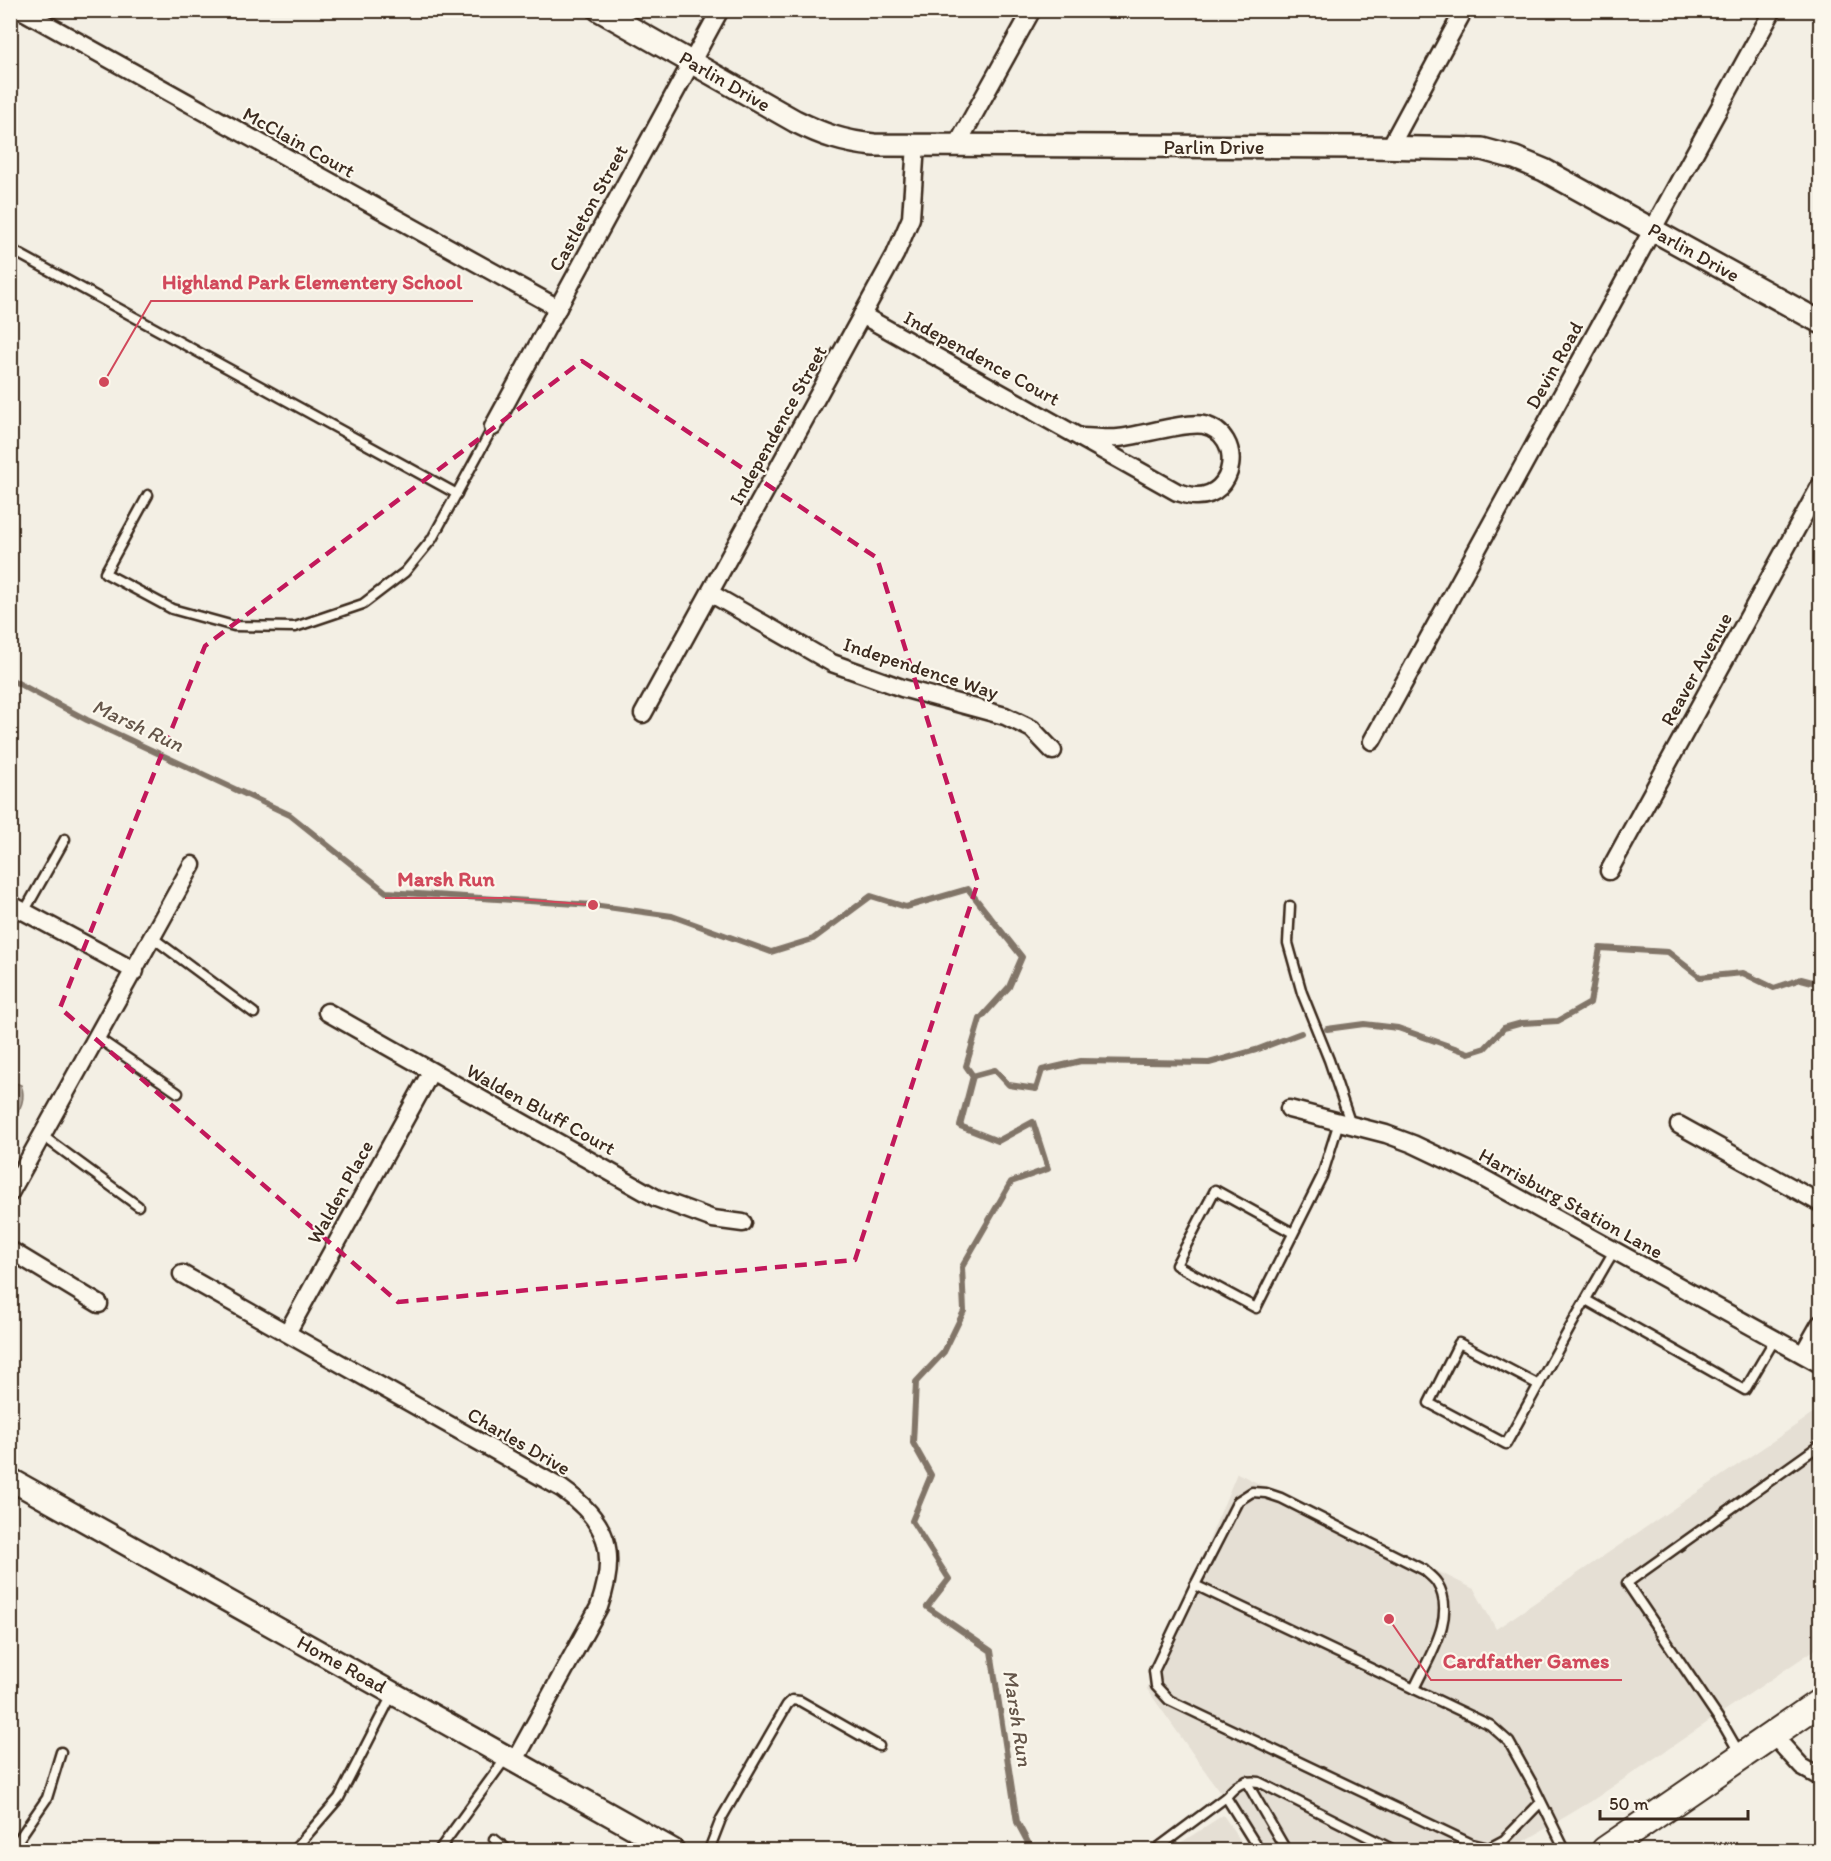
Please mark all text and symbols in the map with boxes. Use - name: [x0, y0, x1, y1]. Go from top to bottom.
- street label: Parlin Drive: [675, 45, 775, 117]
- street label: McClain Court: [239, 101, 360, 183]
- street label: Parlin Drive: [1164, 135, 1264, 159]
- street label: Castleton Street: [543, 140, 633, 275]
- street label: Parlin Drive: [1644, 217, 1744, 287]
- callout: Highland Park Elementery School: [151, 262, 473, 301]
- text: Highland Park Elementery School: [162, 269, 463, 295]
- street label: Independence Court: [900, 305, 1064, 411]
- street label: Devin Road: [1520, 317, 1588, 413]
- street label: Independence Street: [724, 341, 832, 509]
- street label: Reaver Avenue: [1655, 608, 1737, 730]
- street label: Independence Way: [840, 632, 1002, 705]
- water label: Marsh Run: [89, 693, 188, 757]
- callout: Marsh Run: [385, 859, 506, 898]
- text: Marsh Run: [397, 866, 495, 891]
- street label: Walden Bluff Court: [462, 1058, 620, 1160]
- street label: Walden Place: [302, 1136, 378, 1248]
- street label: Harrisburg Station Lane: [1475, 1142, 1667, 1264]
- street label: Charles Drive: [463, 1402, 575, 1480]
- street label: Home Road: [293, 1630, 391, 1699]
- callout: Cardfather Games: [1431, 1641, 1622, 1680]
- text: Cardfather Games: [1443, 1648, 1609, 1673]
- water label: Marsh Run: [998, 1668, 1038, 1768]
- scale bar: [1600, 1783, 1748, 1821]
- text: 50 m: [1609, 1793, 1649, 1815]

